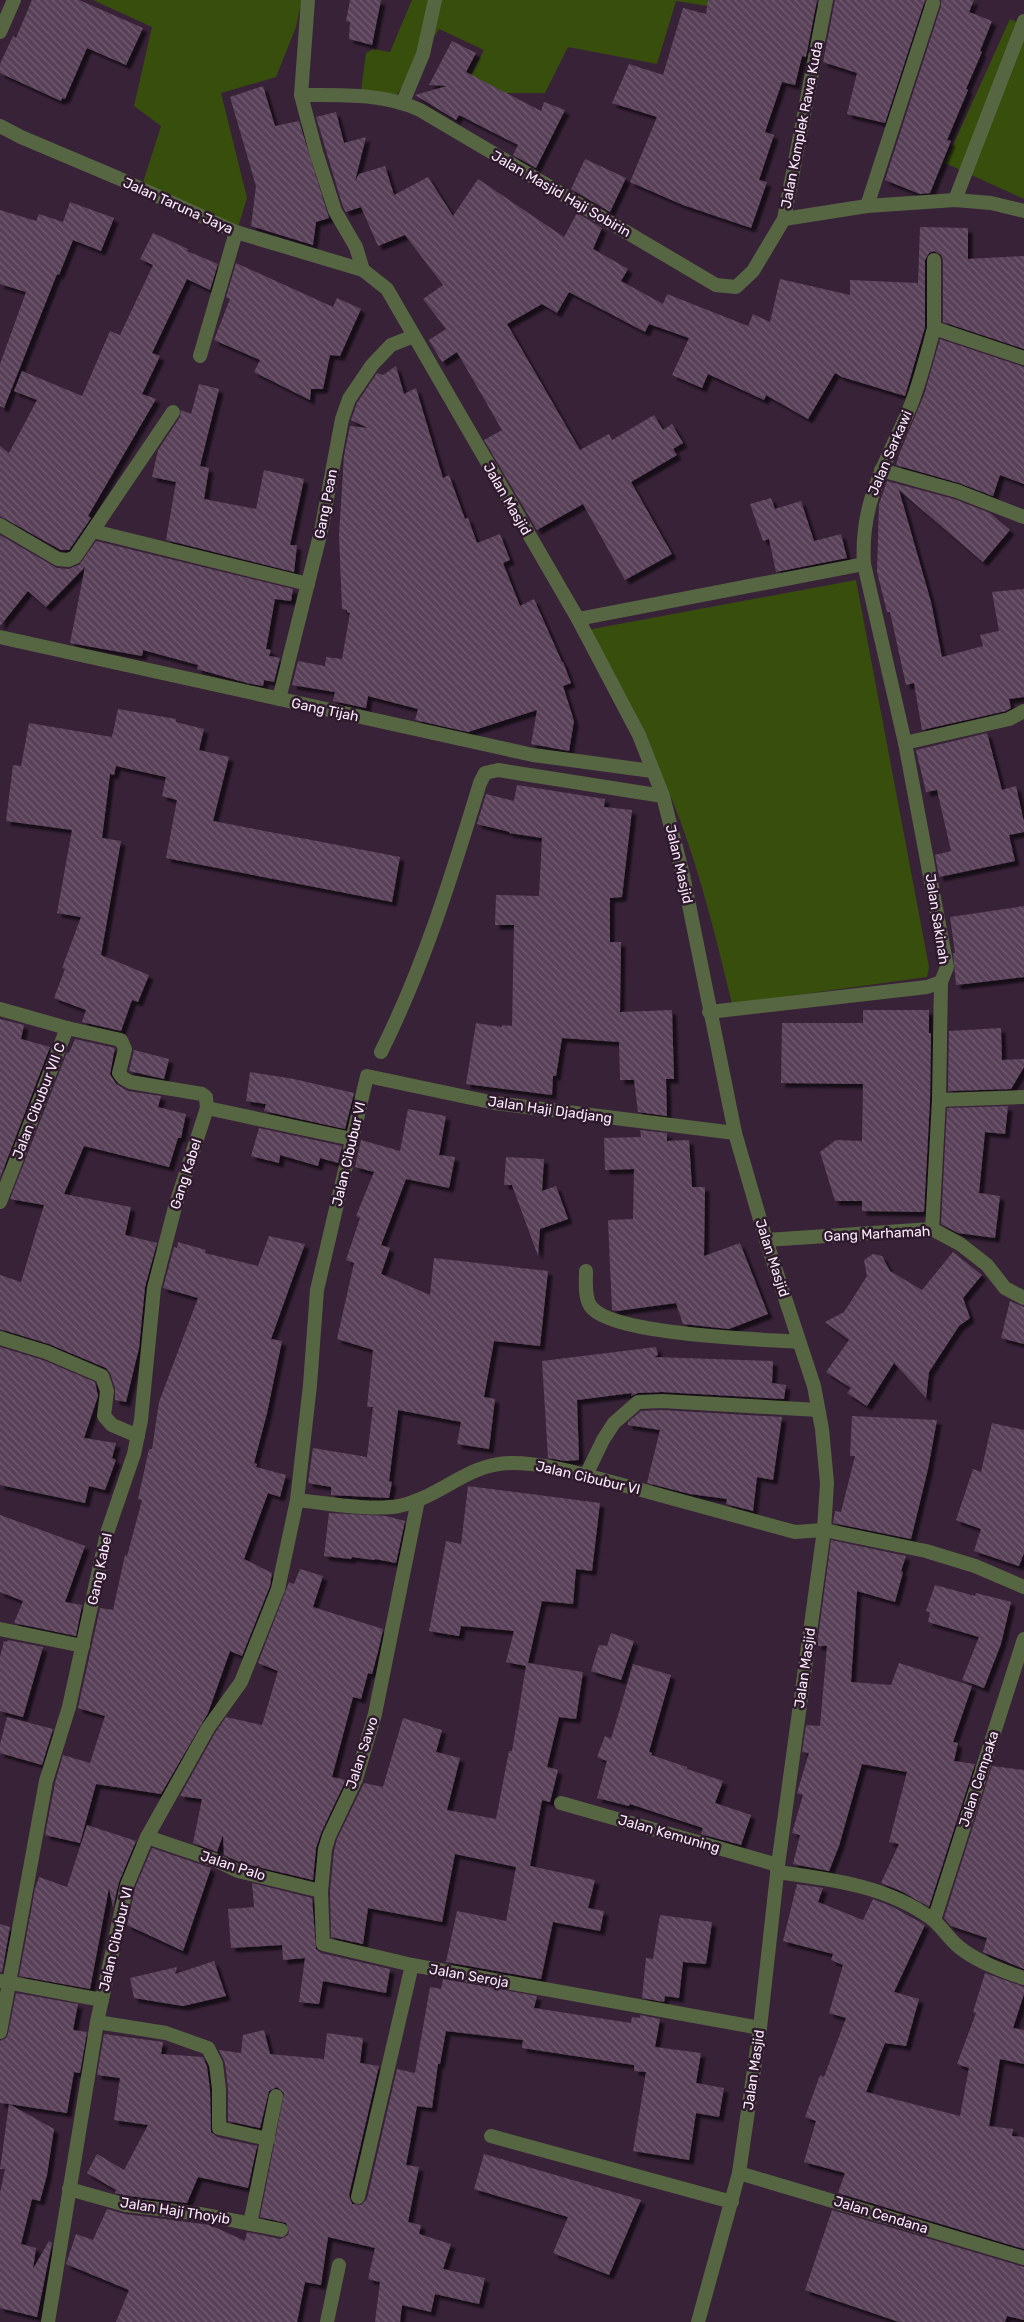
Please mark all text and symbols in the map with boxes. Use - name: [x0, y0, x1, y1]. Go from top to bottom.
- street label: Jalan Komplek Rawa Kuda: [777, 40, 827, 210]
- street label: Jalan Masjid Haji Sobirin: [488, 147, 634, 241]
- street label: Jalan Taruna Jaya: [120, 174, 236, 238]
- street label: Jalan Sarkawi: [864, 408, 916, 498]
- street label: Jalan Masjid: [479, 460, 535, 538]
- street label: Gang Pean: [311, 468, 341, 540]
- street label: Gang Tijah: [290, 695, 360, 725]
- street label: Jalan Masjid: [662, 823, 696, 905]
- street label: Jalan Sakinah: [921, 873, 953, 965]
- street label: Jalan Cibubur VII C: [9, 1040, 69, 1162]
- street label: Jalan Haji Djadjang: [487, 1093, 613, 1127]
- street label: Jalan Cibubur VI: [329, 1100, 369, 1208]
- street label: Gang Kabel: [167, 1137, 205, 1211]
- street label: Jalan Masjid: [751, 1217, 793, 1299]
- street label: Gang Marhamah: [823, 1223, 931, 1245]
- street label: Jalan Cibubur VI: [534, 1458, 642, 1498]
- street label: Gang Kabel: [84, 1531, 116, 1607]
- street label: Jalan Masjid: [791, 1627, 819, 1709]
- street label: Jalan Sawo: [342, 1715, 382, 1791]
- street label: Jalan Cempaka: [955, 1729, 1003, 1829]
- street label: Jalan Kemuning: [616, 1811, 722, 1857]
- street label: Jalan Palo: [198, 1847, 268, 1885]
- street label: Jalan Cibubur VI: [96, 1885, 136, 1993]
- street label: Jalan Seroja: [428, 1961, 510, 1991]
- street label: Jalan Masjid: [740, 2029, 768, 2111]
- street label: Jalan Cendana: [832, 2193, 930, 2237]
- street label: Jalan Haji Thoyib: [119, 2194, 231, 2228]

